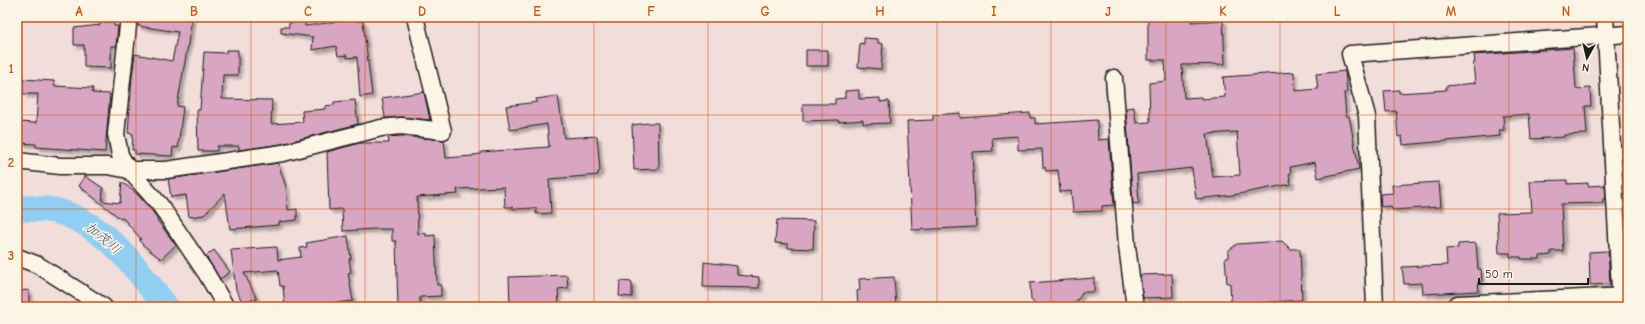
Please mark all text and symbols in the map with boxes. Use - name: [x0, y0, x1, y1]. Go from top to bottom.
- text: A: [75, 4, 83, 19]
- text: B: [190, 4, 198, 19]
- text: C: [304, 4, 312, 19]
- text: D: [418, 4, 426, 19]
- text: E: [533, 4, 541, 19]
- text: F: [647, 4, 655, 19]
- text: G: [760, 4, 770, 19]
- text: H: [875, 4, 885, 19]
- text: I: [991, 4, 997, 19]
- text: J: [1105, 4, 1111, 19]
- text: K: [1219, 4, 1227, 19]
- text: L: [1334, 4, 1341, 19]
- text: M: [1446, 4, 1457, 19]
- text: N: [1562, 4, 1570, 19]
- north arrow: [1567, 38, 1607, 78]
- text: N: [1581, 60, 1590, 74]
- text: 1: [8, 61, 14, 76]
- text: 2: [8, 155, 14, 170]
- water label: 加茂川: [81, 218, 125, 258]
- text: 3: [8, 248, 14, 263]
- scale bar: [1479, 260, 1588, 286]
- text: 50 m: [1485, 267, 1513, 281]

